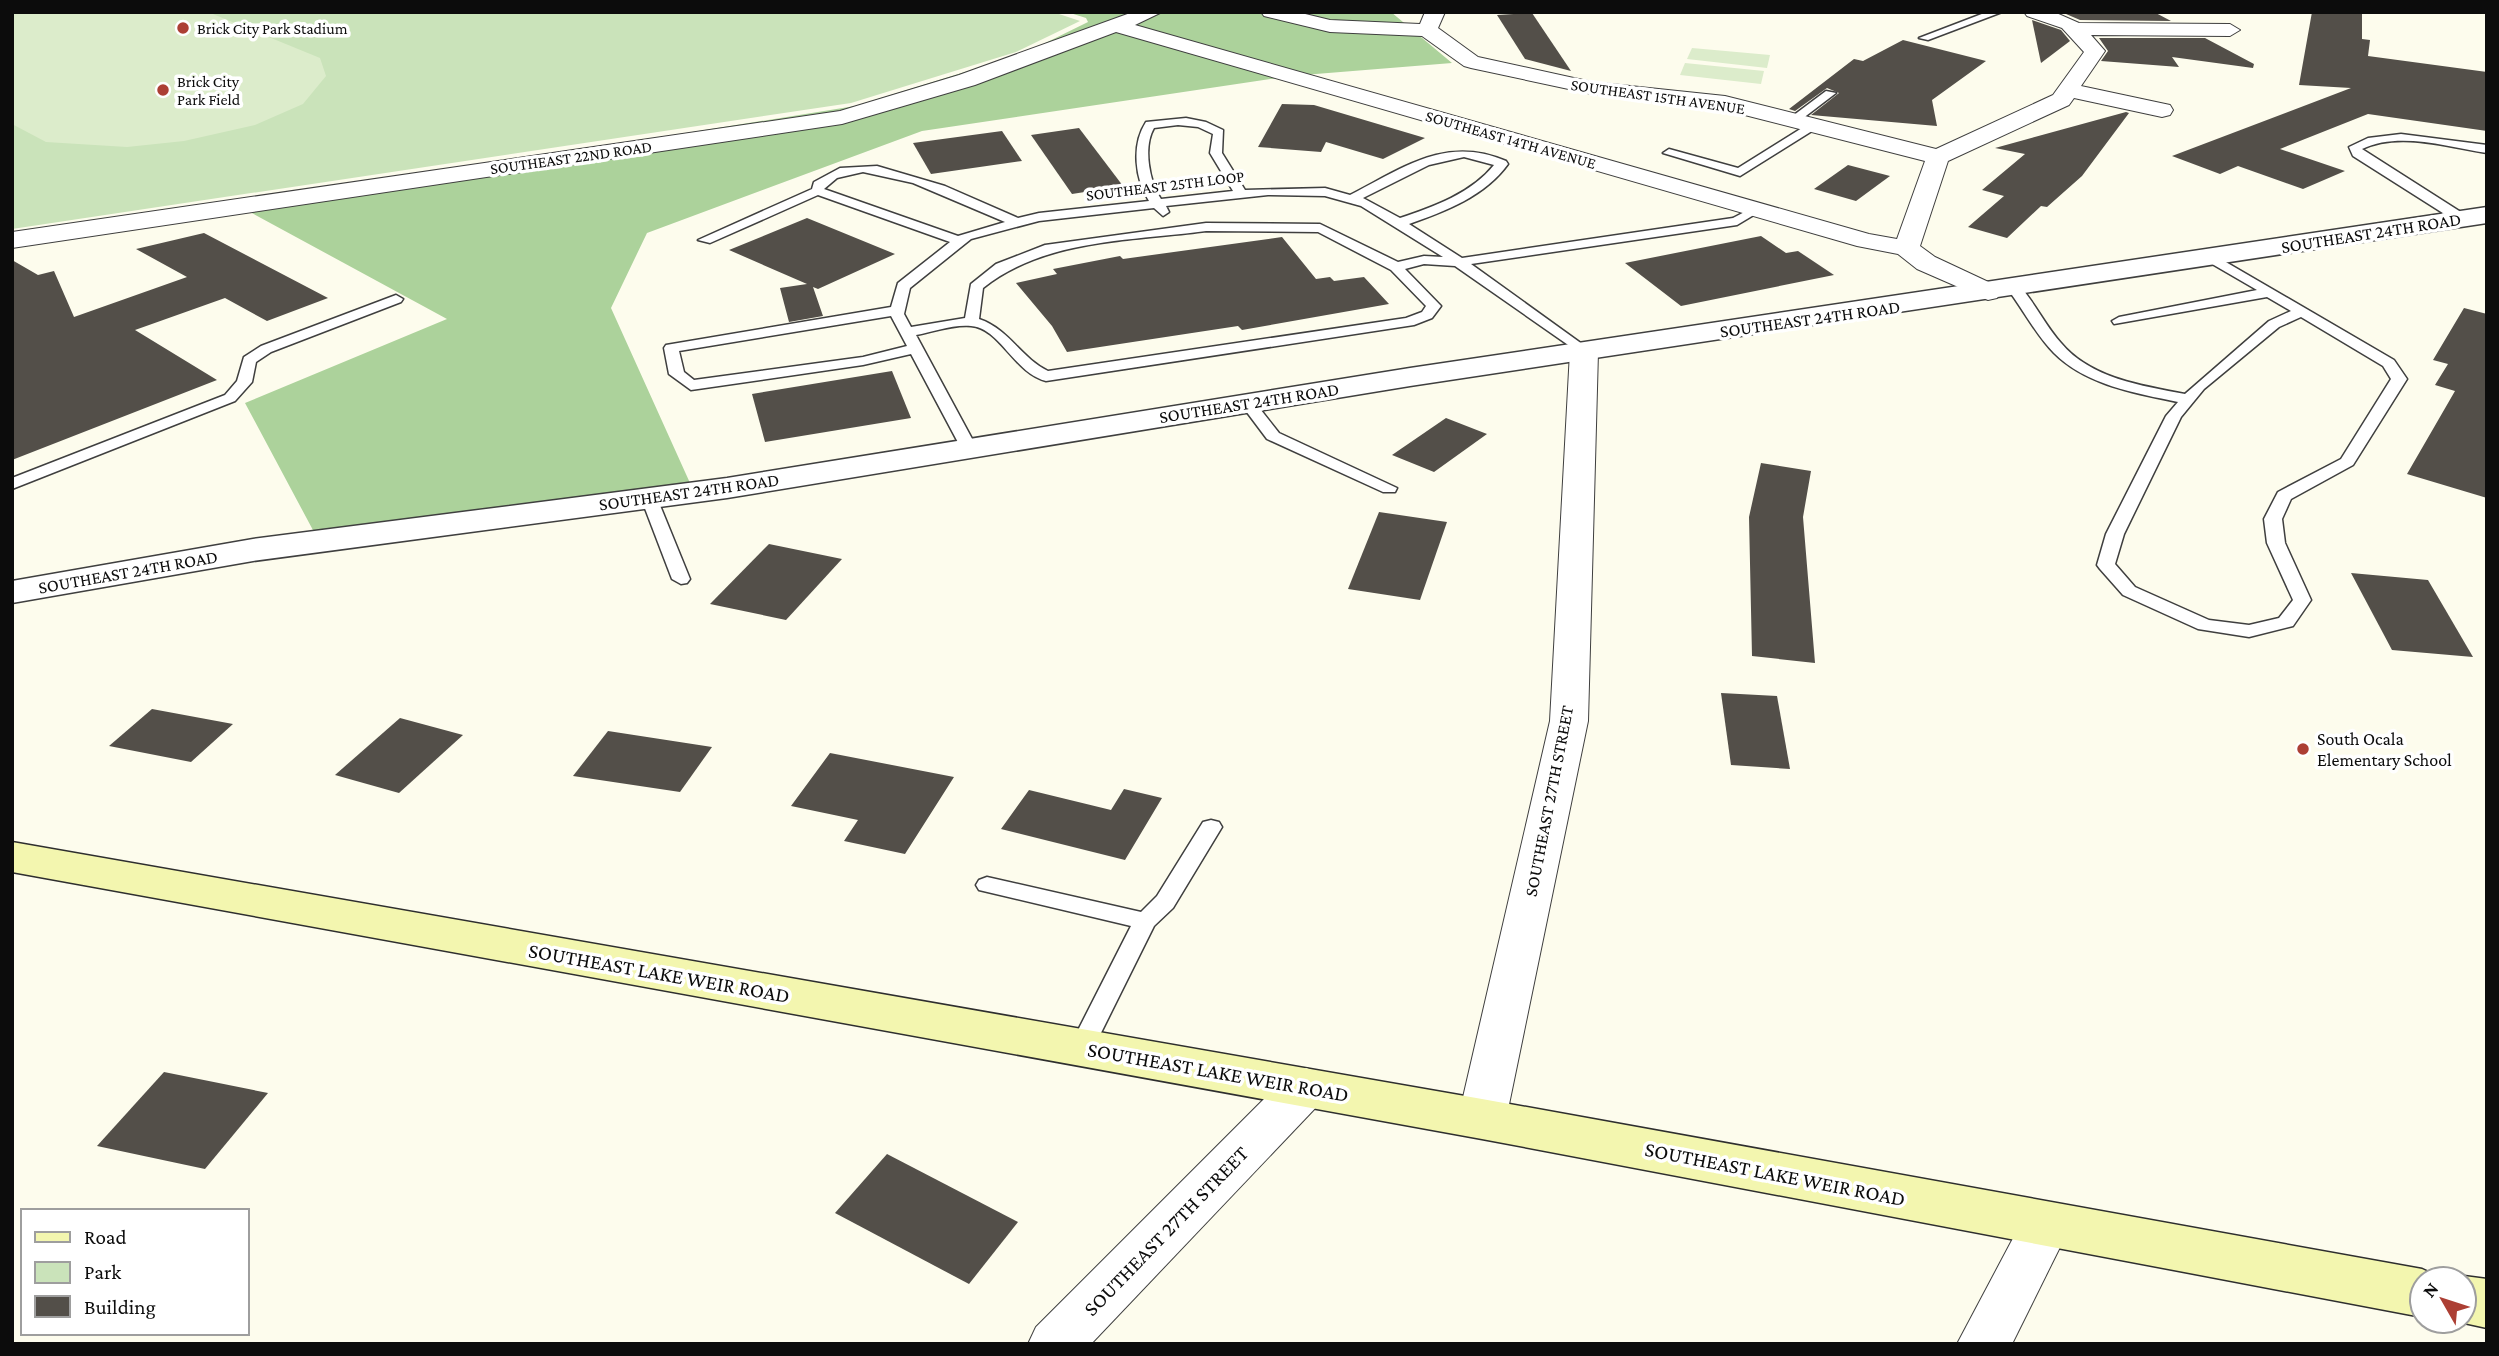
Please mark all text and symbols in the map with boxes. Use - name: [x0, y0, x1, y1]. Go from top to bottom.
- marker: Brick City Park Stadium: [175, 20, 191, 36]
- place label: Brick City Park Stadium: [197, 20, 348, 38]
- place label: Brick City Park Field: [177, 73, 241, 108]
- street label: SOUTHEAST 15TH AVENUE: [1570, 76, 1746, 117]
- marker: Brick City Park Field: [155, 82, 171, 98]
- street label: SOUTHEAST 14TH AVENUE: [1424, 107, 1598, 172]
- street label: SOUTHEAST 22ND ROAD: [489, 138, 653, 177]
- street label: SOUTHEAST 25TH LOOP: [1085, 167, 1245, 204]
- street label: SOUTHEAST 24TH ROAD: [2280, 209, 2462, 257]
- street label: SOUTHEAST 24TH ROAD: [1719, 296, 1901, 342]
- street label: SOUTHEAST 24TH ROAD: [1158, 379, 1340, 427]
- street label: SOUTHEAST 24TH ROAD: [598, 469, 780, 515]
- street label: SOUTHEAST 24TH ROAD: [37, 546, 219, 598]
- street label: SOUTHEAST 27TH STREET: [1521, 704, 1577, 898]
- place label: South Ocala Elementary School: [2317, 729, 2452, 770]
- marker: South Ocala Elementary School: [2295, 741, 2311, 757]
- street label: SOUTHEAST LAKE WEIR ROAD: [527, 938, 791, 1008]
- street label: SOUTHEAST LAKE WEIR ROAD: [1086, 1037, 1350, 1107]
- street label: SOUTHEAST LAKE WEIR ROAD: [1643, 1137, 1907, 1211]
- street label: SOUTHEAST 27TH STREET: [1079, 1141, 1254, 1321]
- legend: [21, 1209, 248, 1335]
- text: Road: [84, 1225, 127, 1249]
- text: Park: [84, 1260, 121, 1284]
- north arrow: [2408, 1265, 2478, 1335]
- text: N: [2418, 1278, 2442, 1301]
- text: Building: [84, 1295, 156, 1319]

